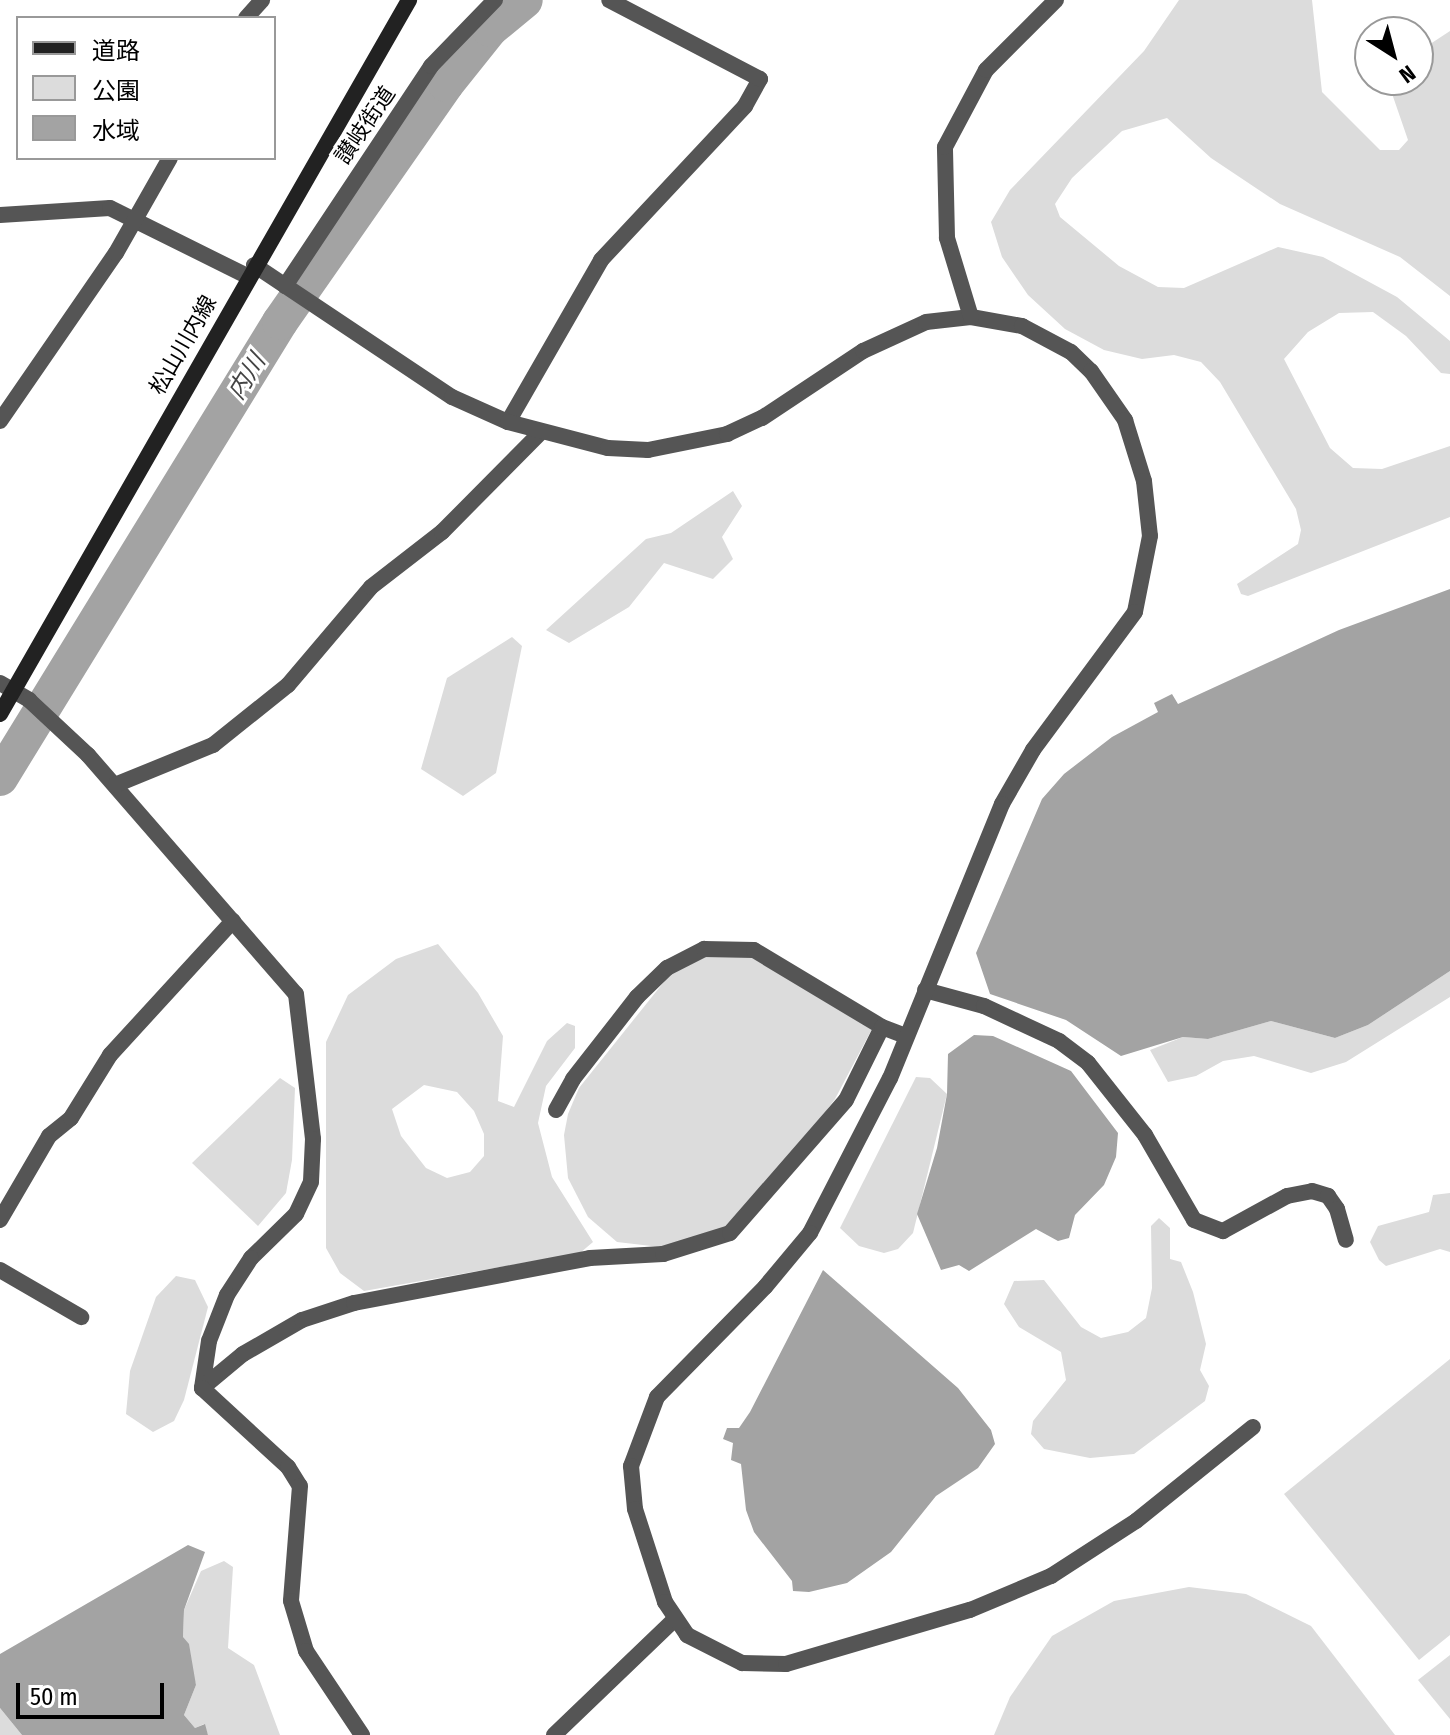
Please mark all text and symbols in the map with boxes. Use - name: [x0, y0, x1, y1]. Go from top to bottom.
- legend: [16, 16, 276, 160]
- north arrow: [1354, 16, 1434, 96]
- text: 道路: [92, 37, 140, 65]
- text: N: [1394, 59, 1420, 89]
- text: 公園: [92, 77, 140, 105]
- street label: 讃岐街道: [329, 81, 401, 169]
- text: 水域: [92, 117, 140, 145]
- street label: 松山川内線: [144, 291, 222, 399]
- water label: 内川: [222, 349, 272, 405]
- scale bar: [20, 1667, 168, 1717]
- text: 50 m: [30, 1683, 78, 1711]

